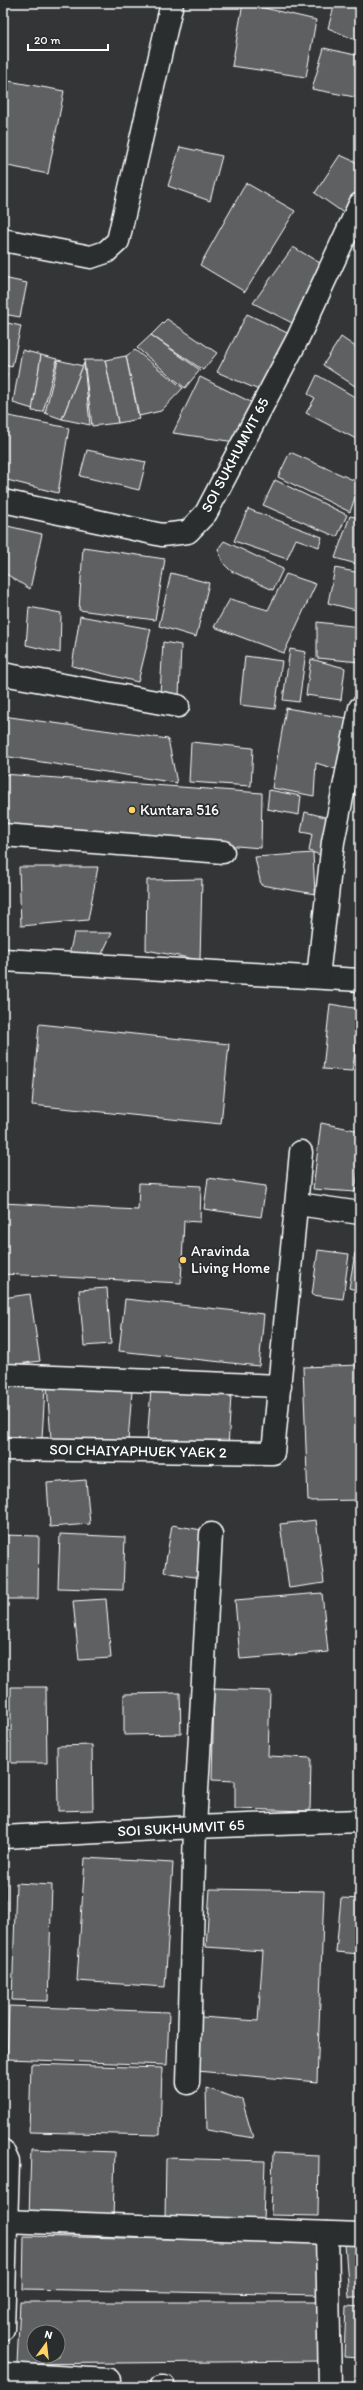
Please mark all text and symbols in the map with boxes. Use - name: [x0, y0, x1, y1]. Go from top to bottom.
- scale bar: [28, 26, 108, 52]
- text: 20 m: [34, 33, 61, 47]
- street label: SOI SUKHUMVIT 65: [197, 394, 273, 515]
- place label: Kuntara 516: [140, 801, 219, 819]
- marker: Kuntara 516: [127, 805, 137, 815]
- place label: Aravinda Living Home: [191, 1242, 270, 1277]
- marker: Aravinda Living Home: [178, 1255, 188, 1265]
- street label: SOI CHAIYAPHUEK YAEK 2: [49, 1440, 227, 1462]
- street label: SOI SUKHUMVIT 65: [117, 1816, 245, 1840]
- north arrow: [26, 2324, 66, 2364]
- text: N: [43, 2328, 54, 2342]

